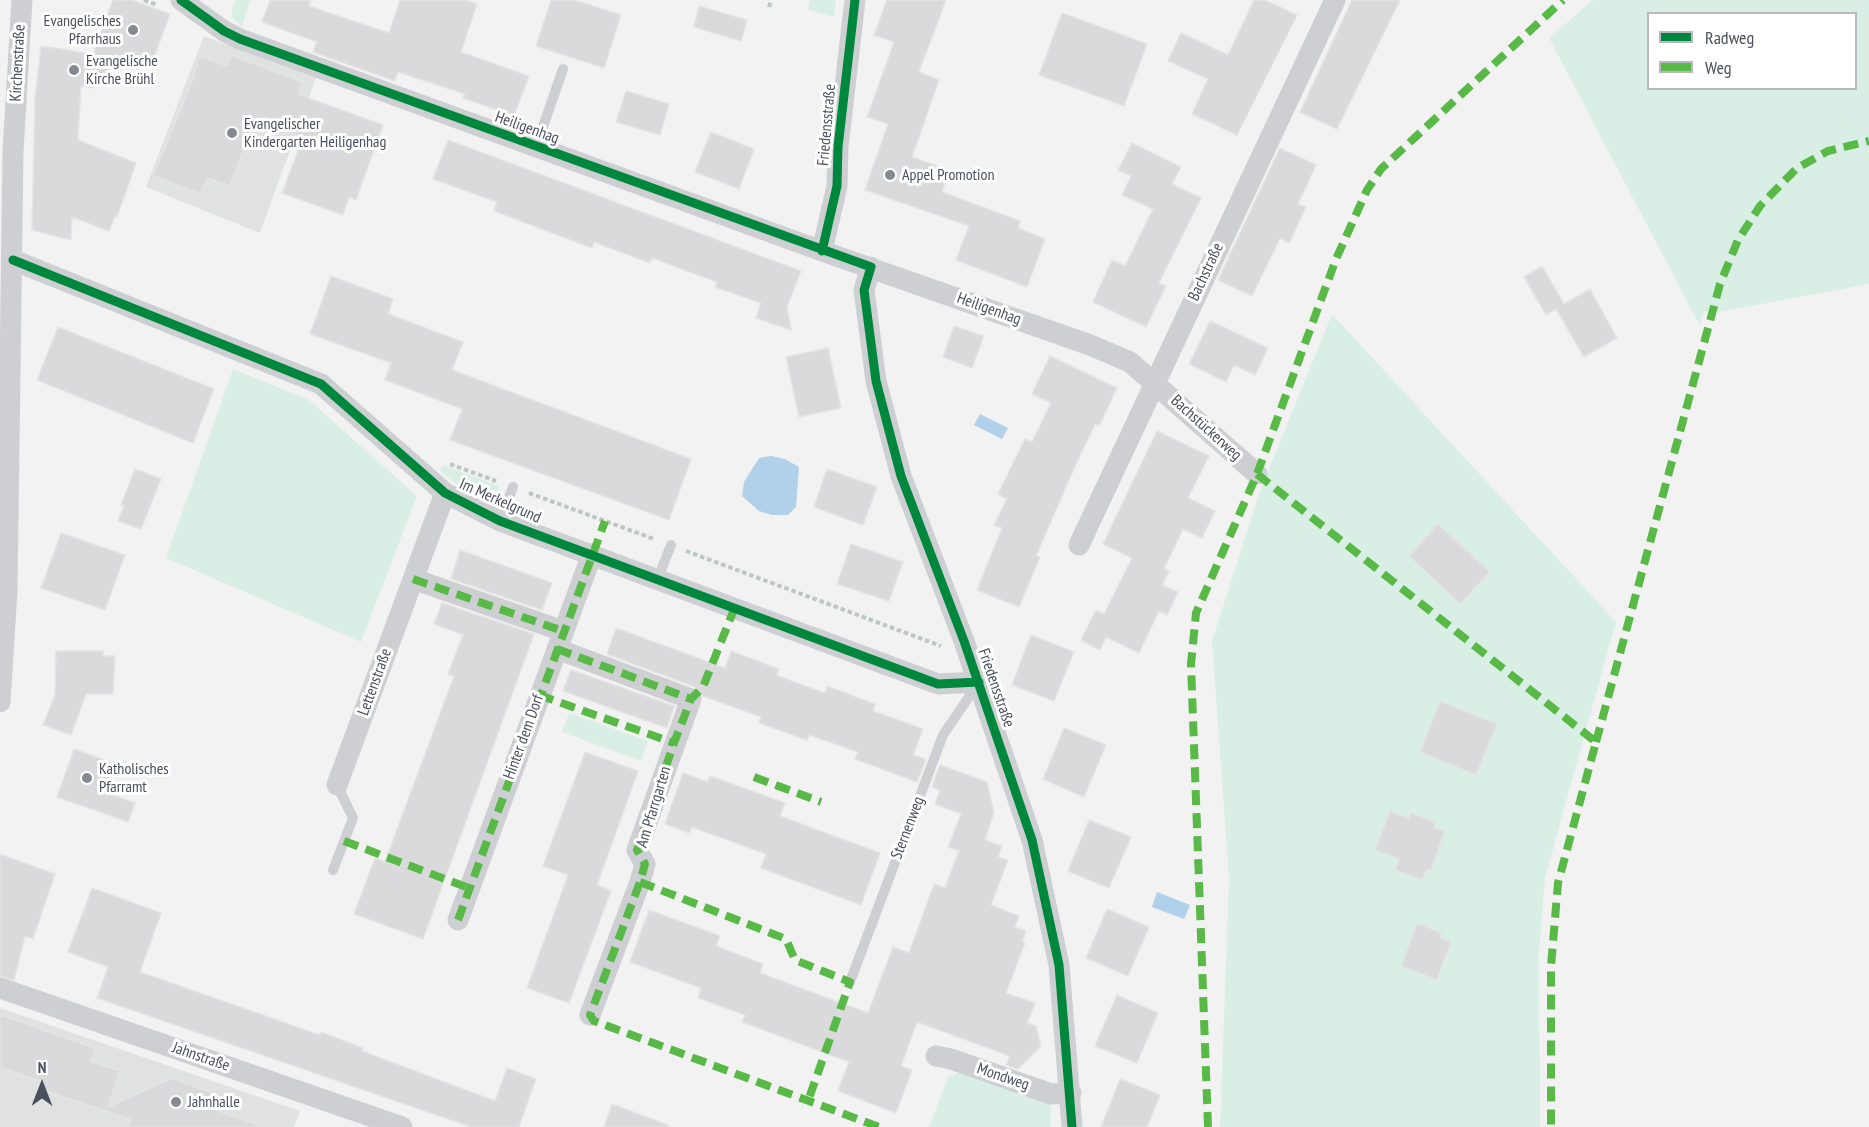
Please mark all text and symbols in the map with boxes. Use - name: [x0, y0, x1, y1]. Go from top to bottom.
- place label: Evangelisches Pfarrhaus: [44, 11, 121, 49]
- legend: [1647, 12, 1857, 90]
- marker: Evangelisches Pfarrhaus: [126, 23, 140, 37]
- street label: Kirchenstraße: [6, 24, 30, 102]
- text: Radweg: [1705, 26, 1754, 49]
- place label: Evangelische Kirche Brühl: [86, 51, 158, 89]
- text: Weg: [1705, 56, 1732, 79]
- marker: Evangelische Kirche Brühl: [67, 63, 81, 77]
- street label: Friedensstraße: [814, 83, 840, 167]
- street label: Heiligenhag: [492, 108, 562, 148]
- place label: Evangelischer Kindergarten Heiligenhag: [244, 114, 386, 152]
- marker: Evangelischer Kindergarten Heiligenhag: [225, 126, 239, 140]
- place label: Appel Promotion: [902, 165, 994, 185]
- marker: Appel Promotion: [883, 168, 897, 182]
- street label: Bachstraße: [1184, 240, 1228, 304]
- street label: Heiligenhag: [954, 289, 1024, 329]
- street label: Bachstückerweg: [1167, 391, 1245, 465]
- street label: Im Merkelgrund: [456, 474, 544, 528]
- street label: Lettenstraße: [354, 646, 396, 718]
- street label: Friedensstraße: [974, 646, 1018, 730]
- street label: Hinter dem Dorf: [500, 692, 548, 782]
- place label: Katholisches Pfarramt: [99, 759, 169, 797]
- street label: Am Pfarrgarten: [633, 764, 675, 850]
- marker: Katholisches Pfarramt: [80, 771, 94, 785]
- street label: Sternenweg: [887, 794, 929, 862]
- street label: Jahnstraße: [170, 1038, 232, 1076]
- north arrow: [12, 1055, 72, 1115]
- text: N: [38, 1057, 46, 1077]
- street label: Mondweg: [974, 1059, 1032, 1095]
- place label: Jahnhalle: [188, 1092, 240, 1112]
- marker: Jahnhalle: [169, 1095, 183, 1109]

